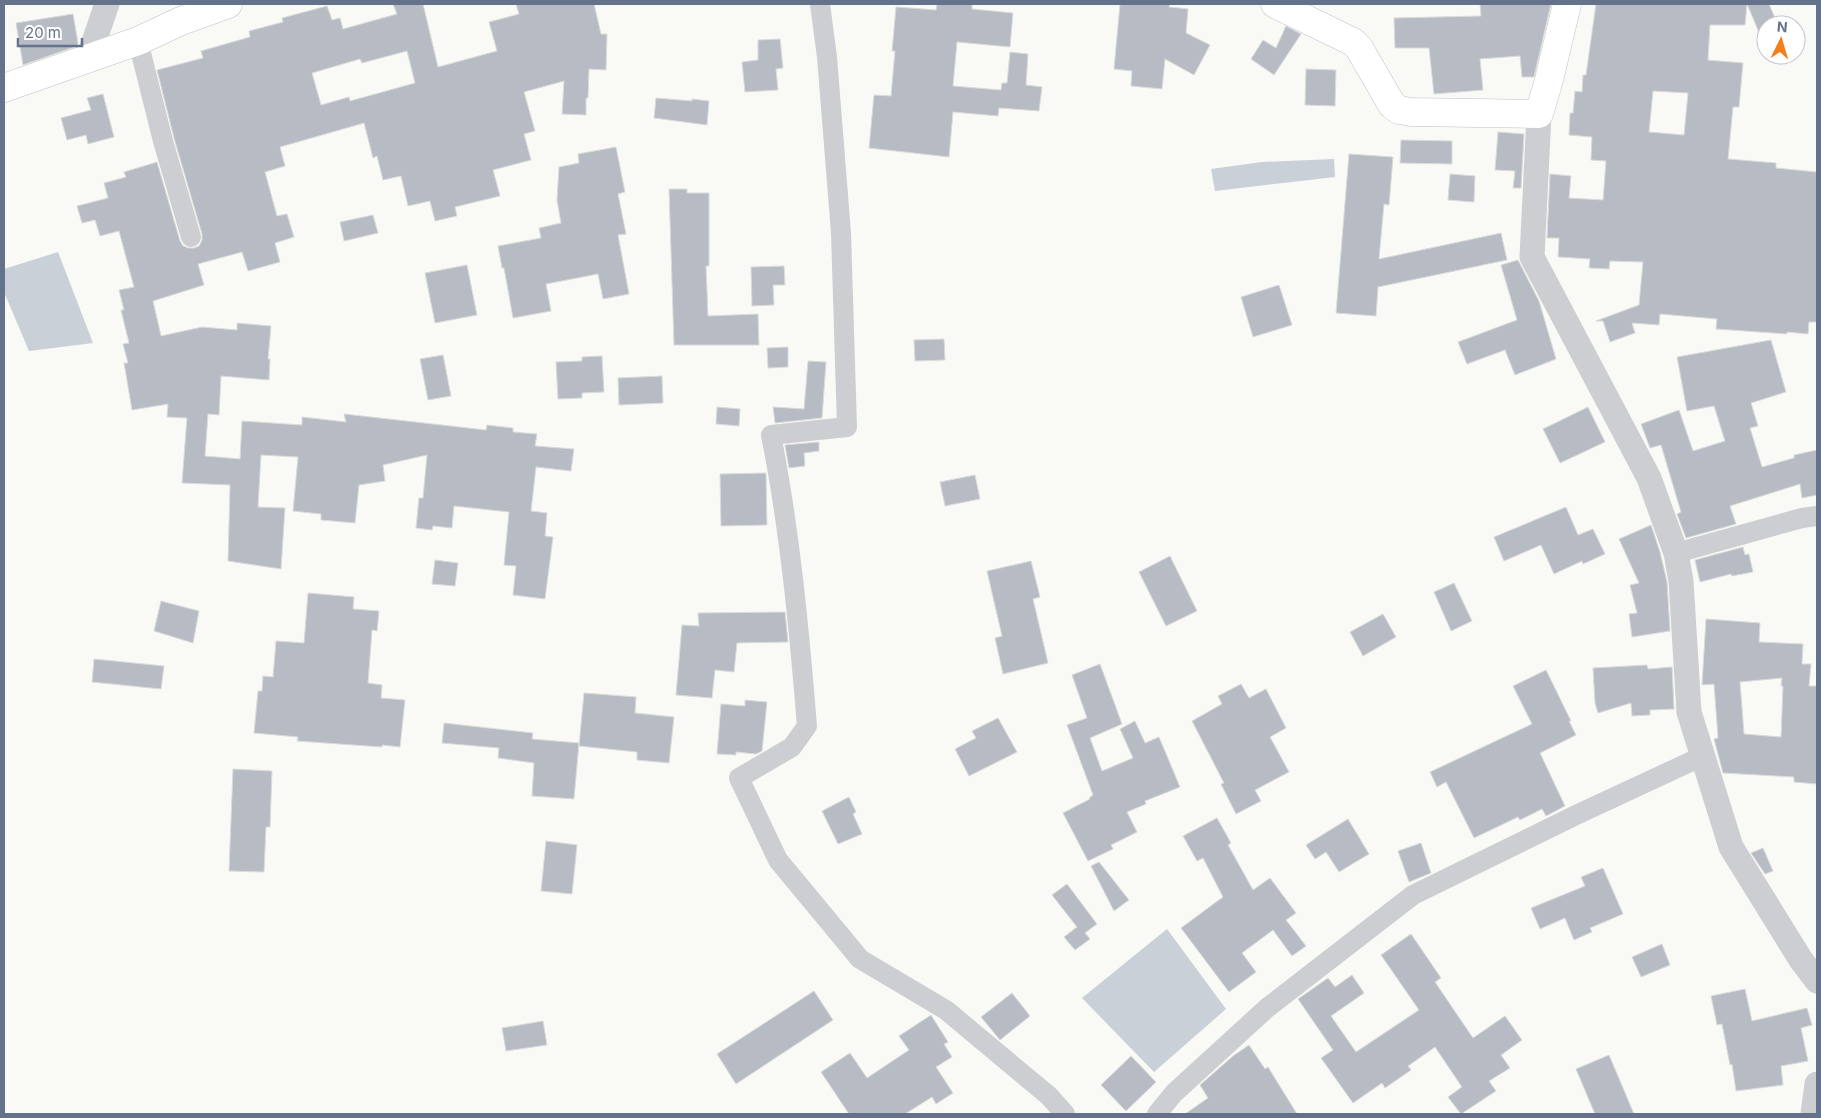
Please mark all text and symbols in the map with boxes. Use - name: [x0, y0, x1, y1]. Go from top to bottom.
- scale bar: [18, 15, 81, 47]
- north arrow: [1756, 15, 1806, 65]
- text: N: [1776, 18, 1788, 35]
- text: 20 m: [25, 23, 61, 42]

